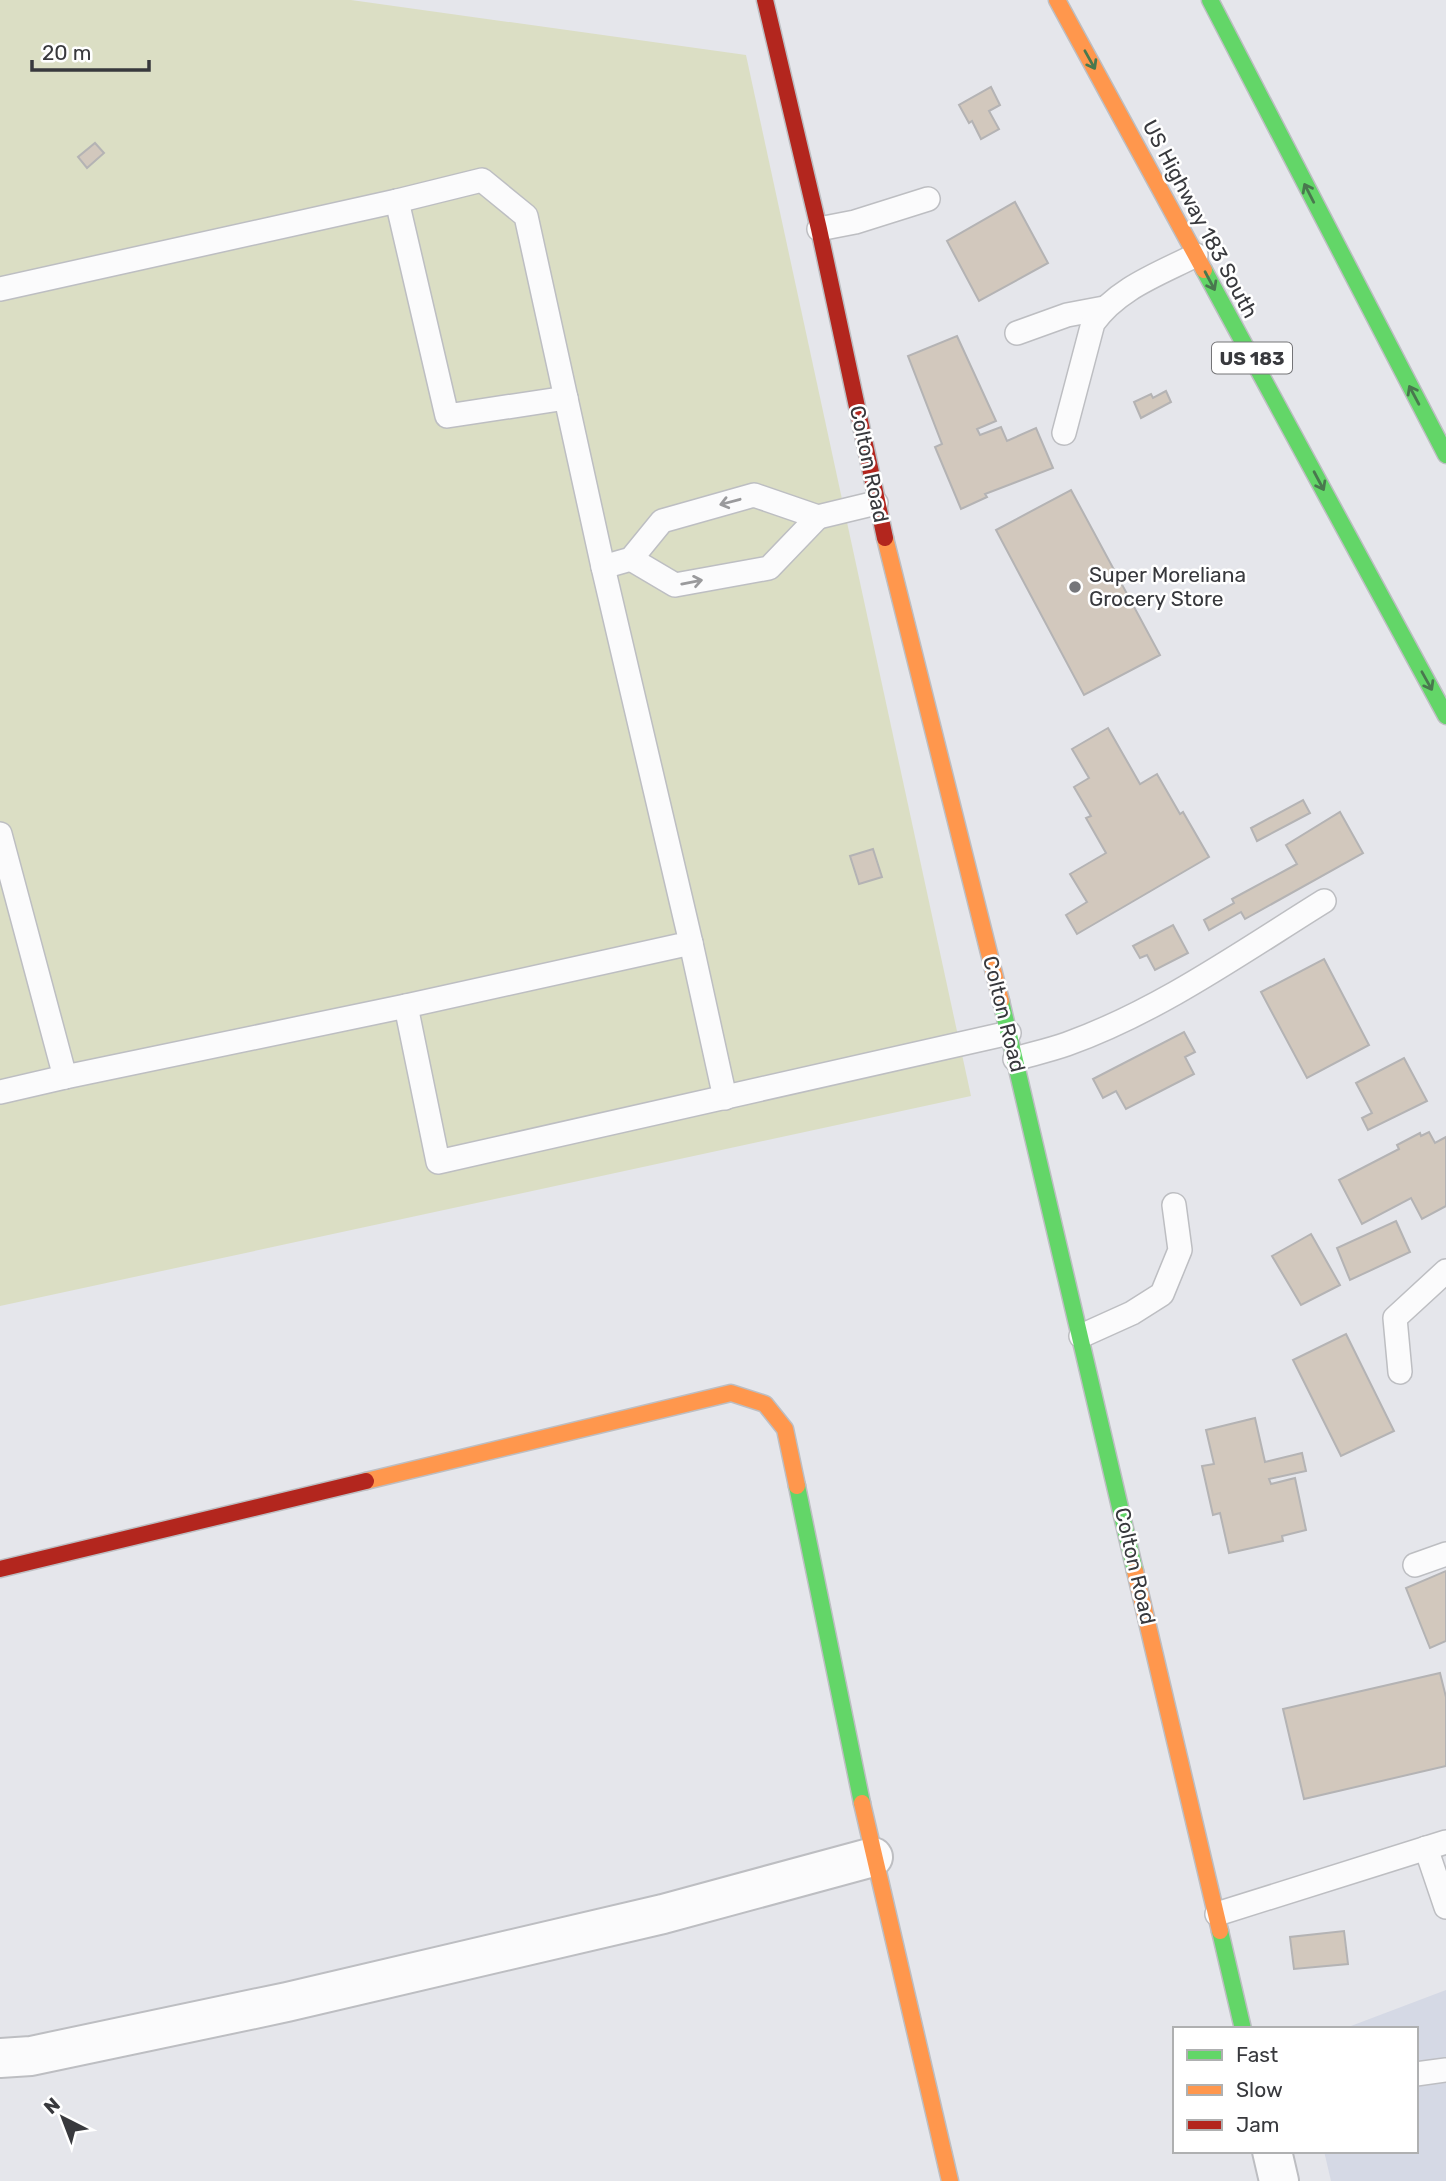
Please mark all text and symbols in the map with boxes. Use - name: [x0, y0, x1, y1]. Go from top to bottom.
- scale bar: [32, 28, 149, 72]
- text: 20 m: [42, 40, 91, 65]
- one-way arrow: [1084, 49, 1097, 70]
- street label: US Highway 183 South: [1138, 115, 1263, 322]
- one-way arrow: [1302, 183, 1316, 203]
- one-way arrow: [1204, 271, 1218, 291]
- road number: US 183: [1212, 342, 1292, 374]
- one-way arrow: [1406, 385, 1420, 406]
- street label: Colton Road: [845, 403, 894, 525]
- one-way arrow: [1312, 471, 1326, 491]
- one-way arrow: [719, 496, 742, 509]
- place label: Super Moreliana Grocery Store: [1089, 562, 1246, 611]
- one-way arrow: [680, 575, 703, 588]
- marker: Super Moreliana Grocery Store: [1067, 579, 1083, 595]
- one-way arrow: [1421, 671, 1435, 691]
- street label: Colton Road: [978, 953, 1031, 1075]
- street label: Colton Road: [1110, 1505, 1161, 1627]
- legend: [1173, 2027, 1418, 2153]
- text: Fast: [1236, 2042, 1278, 2067]
- text: Slow: [1236, 2077, 1283, 2102]
- north arrow: [28, 2083, 98, 2153]
- text: N: [39, 2093, 65, 2119]
- text: Jam: [1236, 2112, 1280, 2137]

